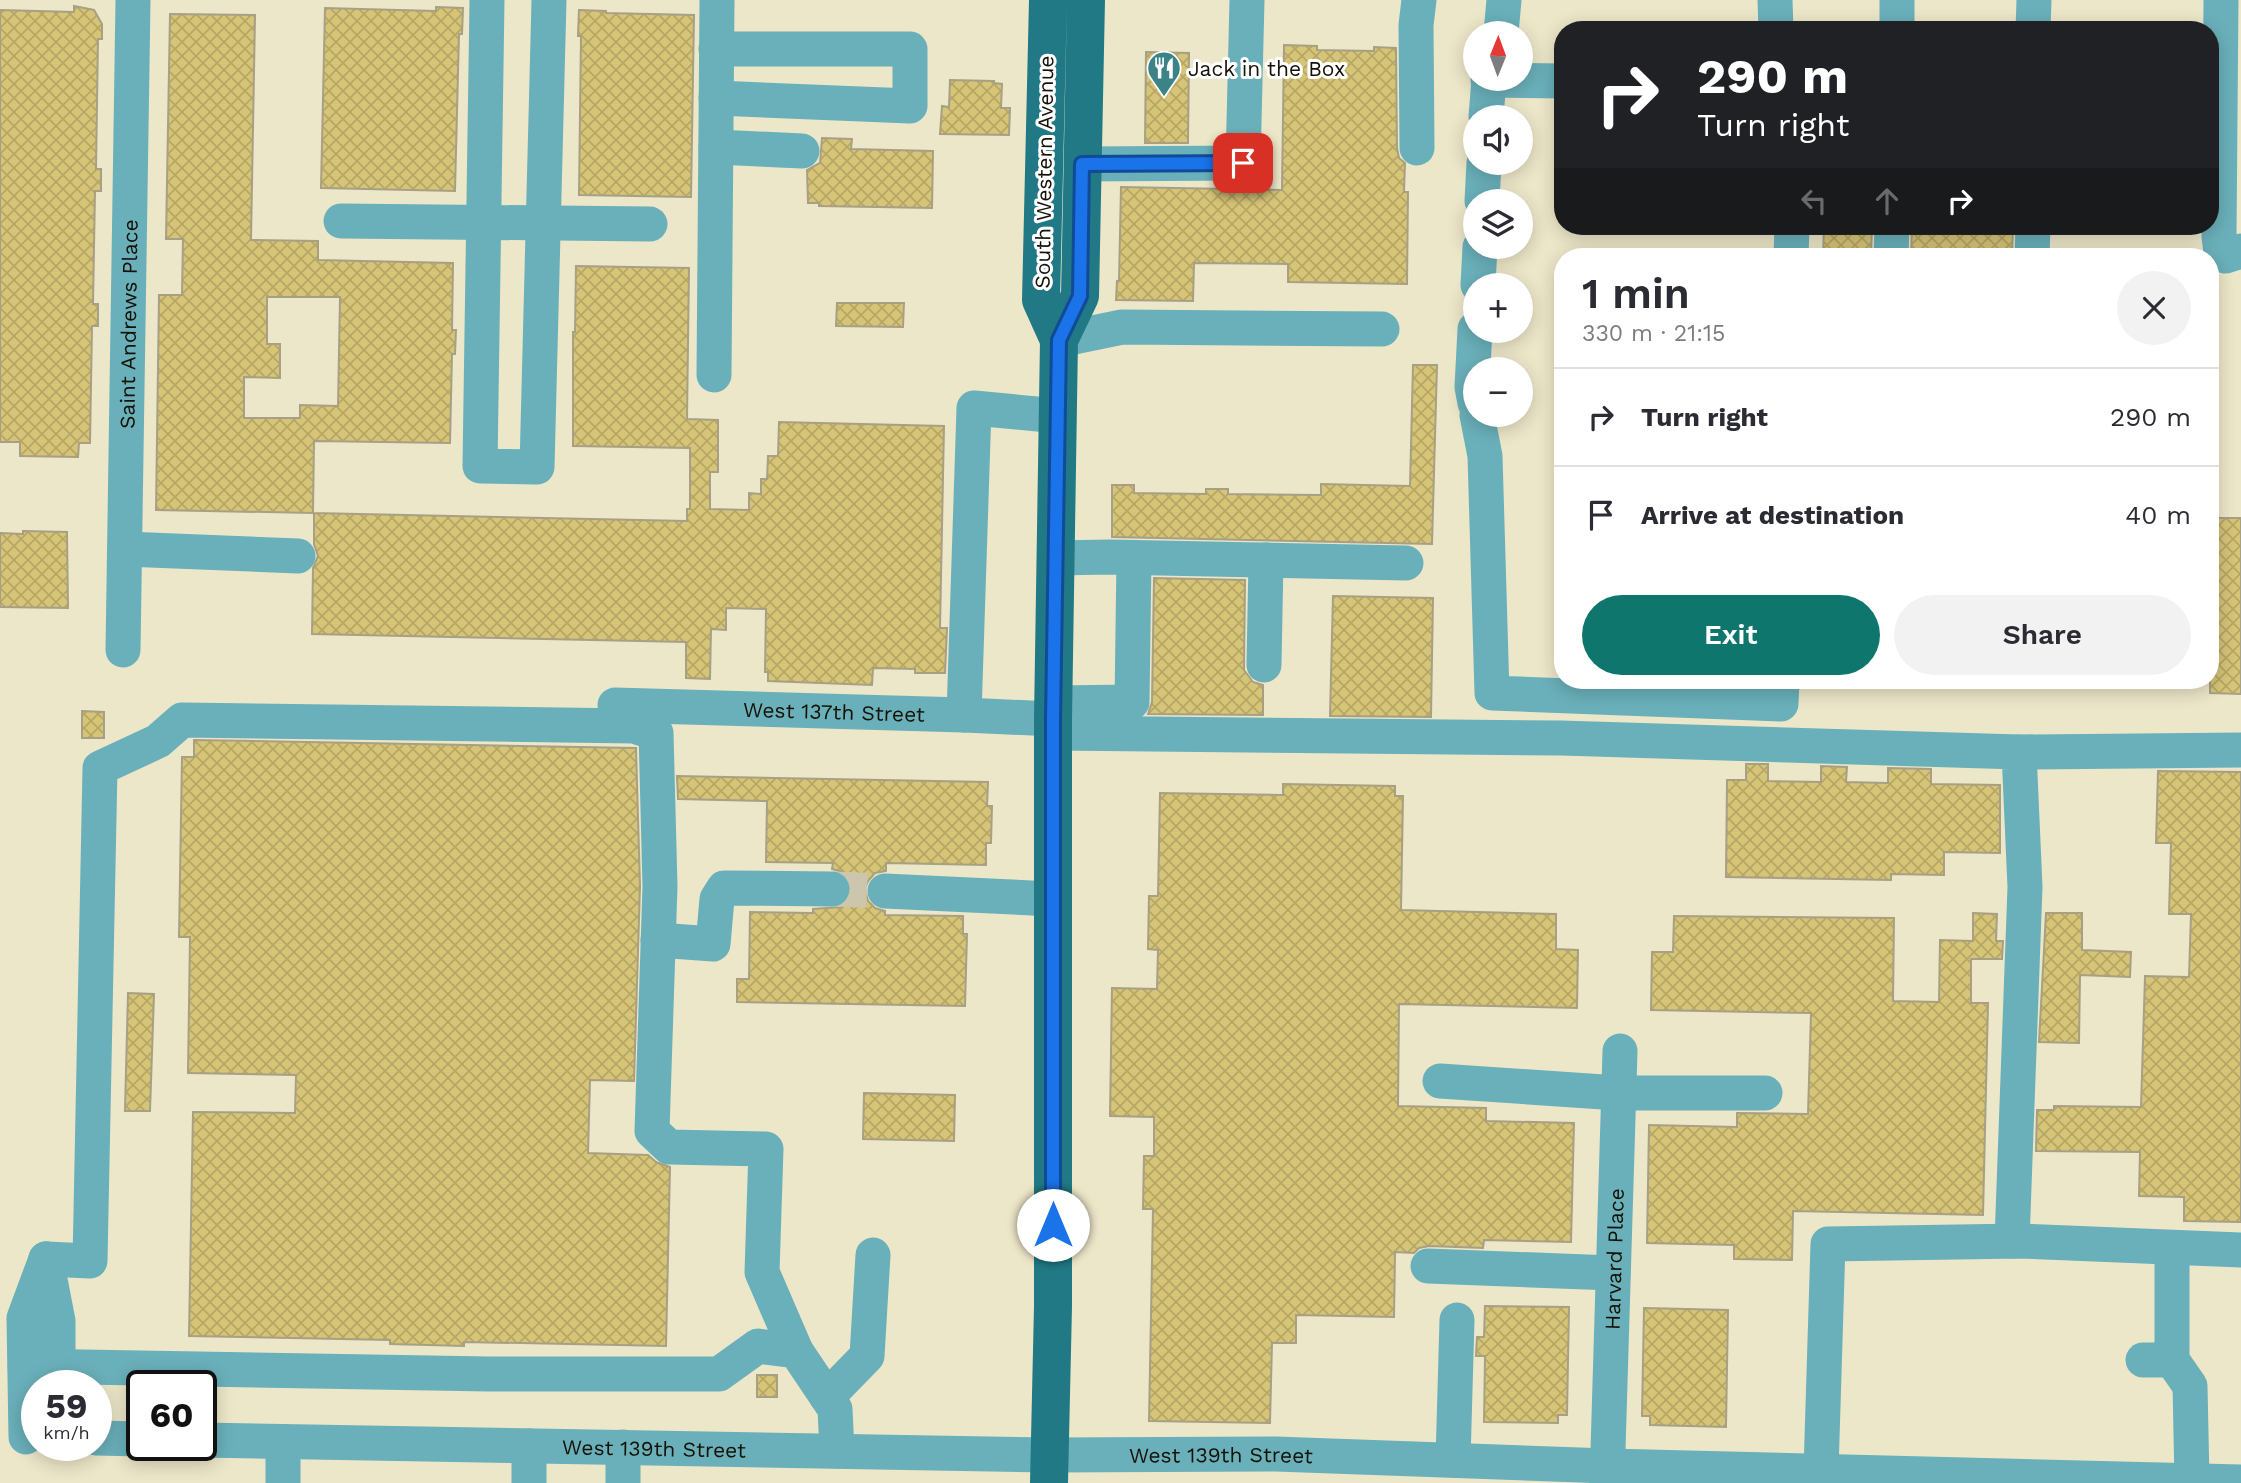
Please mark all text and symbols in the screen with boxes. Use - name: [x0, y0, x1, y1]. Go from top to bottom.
- north arrow: [1463, 21, 1533, 91]
- map controls: [1463, 21, 1533, 427]
- text: 290 m: [1697, 47, 1848, 105]
- restaurant icon: Jack in the Box: [1145, 49, 1183, 98]
- icon: right: [1582, 49, 1673, 140]
- street label: South Western Avenue: [1029, 55, 1059, 289]
- place label: Jack in the Box: [1188, 56, 1345, 81]
- button: sound: [1463, 105, 1533, 175]
- text: Turn right: [1697, 106, 1849, 144]
- pin: [1213, 133, 1273, 193]
- icon: arrive: [1224, 144, 1262, 182]
- icon: left: [1795, 182, 1833, 220]
- icon: ahead: [1868, 182, 1906, 220]
- icon: right: [1941, 182, 1979, 220]
- button: layers: [1463, 189, 1533, 259]
- street label: Saint Andrews Place: [114, 219, 142, 429]
- text: 1 min: [1582, 269, 1690, 318]
- button: close: [2117, 271, 2191, 345]
- button: +: [1463, 273, 1533, 343]
- text: 330 m · 21:15: [1582, 320, 1725, 347]
- button: −: [1463, 357, 1533, 427]
- icon: right: [1582, 398, 1620, 436]
- text: Turn right: [1641, 402, 1768, 432]
- text: 290 m: [2110, 402, 2191, 432]
- icon: arrive: [1582, 496, 1620, 534]
- text: Arrive at destination: [1641, 500, 1904, 530]
- text: 40 m: [2125, 500, 2191, 530]
- button: Exit: [1582, 595, 1880, 675]
- button: Share: [1894, 595, 2191, 675]
- street label: West 137th Street: [743, 696, 925, 726]
- position arrow: [1016, 1188, 1090, 1262]
- street label: Harvard Place: [1599, 1188, 1628, 1330]
- speed limit sign: 60: [126, 1370, 217, 1461]
- text: 59: [46, 1385, 87, 1427]
- text: km/h: [43, 1422, 90, 1443]
- street label: West 139th Street: [562, 1434, 746, 1462]
- street label: West 139th Street: [1129, 1441, 1313, 1468]

